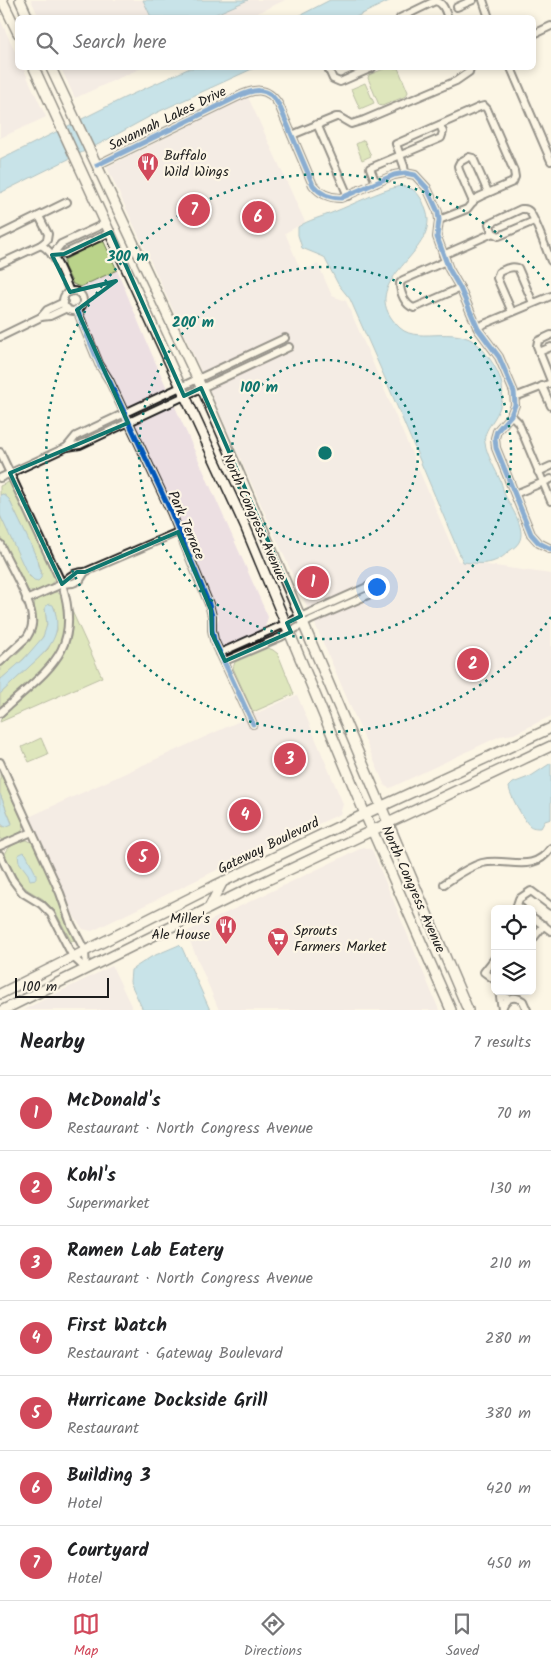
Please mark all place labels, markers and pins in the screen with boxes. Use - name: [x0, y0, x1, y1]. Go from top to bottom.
- place label: Buffalo Wild Wings: [164, 145, 229, 183]
- restaurant icon: Buffalo Wild Wings: [136, 151, 160, 182]
- pin: 7: [178, 191, 210, 229]
- pin: 6: [242, 198, 274, 236]
- centre of rings: [316, 444, 334, 462]
- pin: 1: [297, 563, 329, 601]
- pin: 2: [457, 645, 489, 683]
- pin: 3: [274, 740, 306, 778]
- pin: 4: [229, 796, 261, 834]
- pin: 5: [127, 838, 159, 876]
- place label: Miller's Ale House: [151, 908, 211, 946]
- restaurant icon: Miller's Ale House: [214, 914, 238, 945]
- place label: Sprouts Farmers Market: [294, 920, 387, 958]
- supermarket icon: Sprouts Farmers Market: [266, 926, 290, 957]

